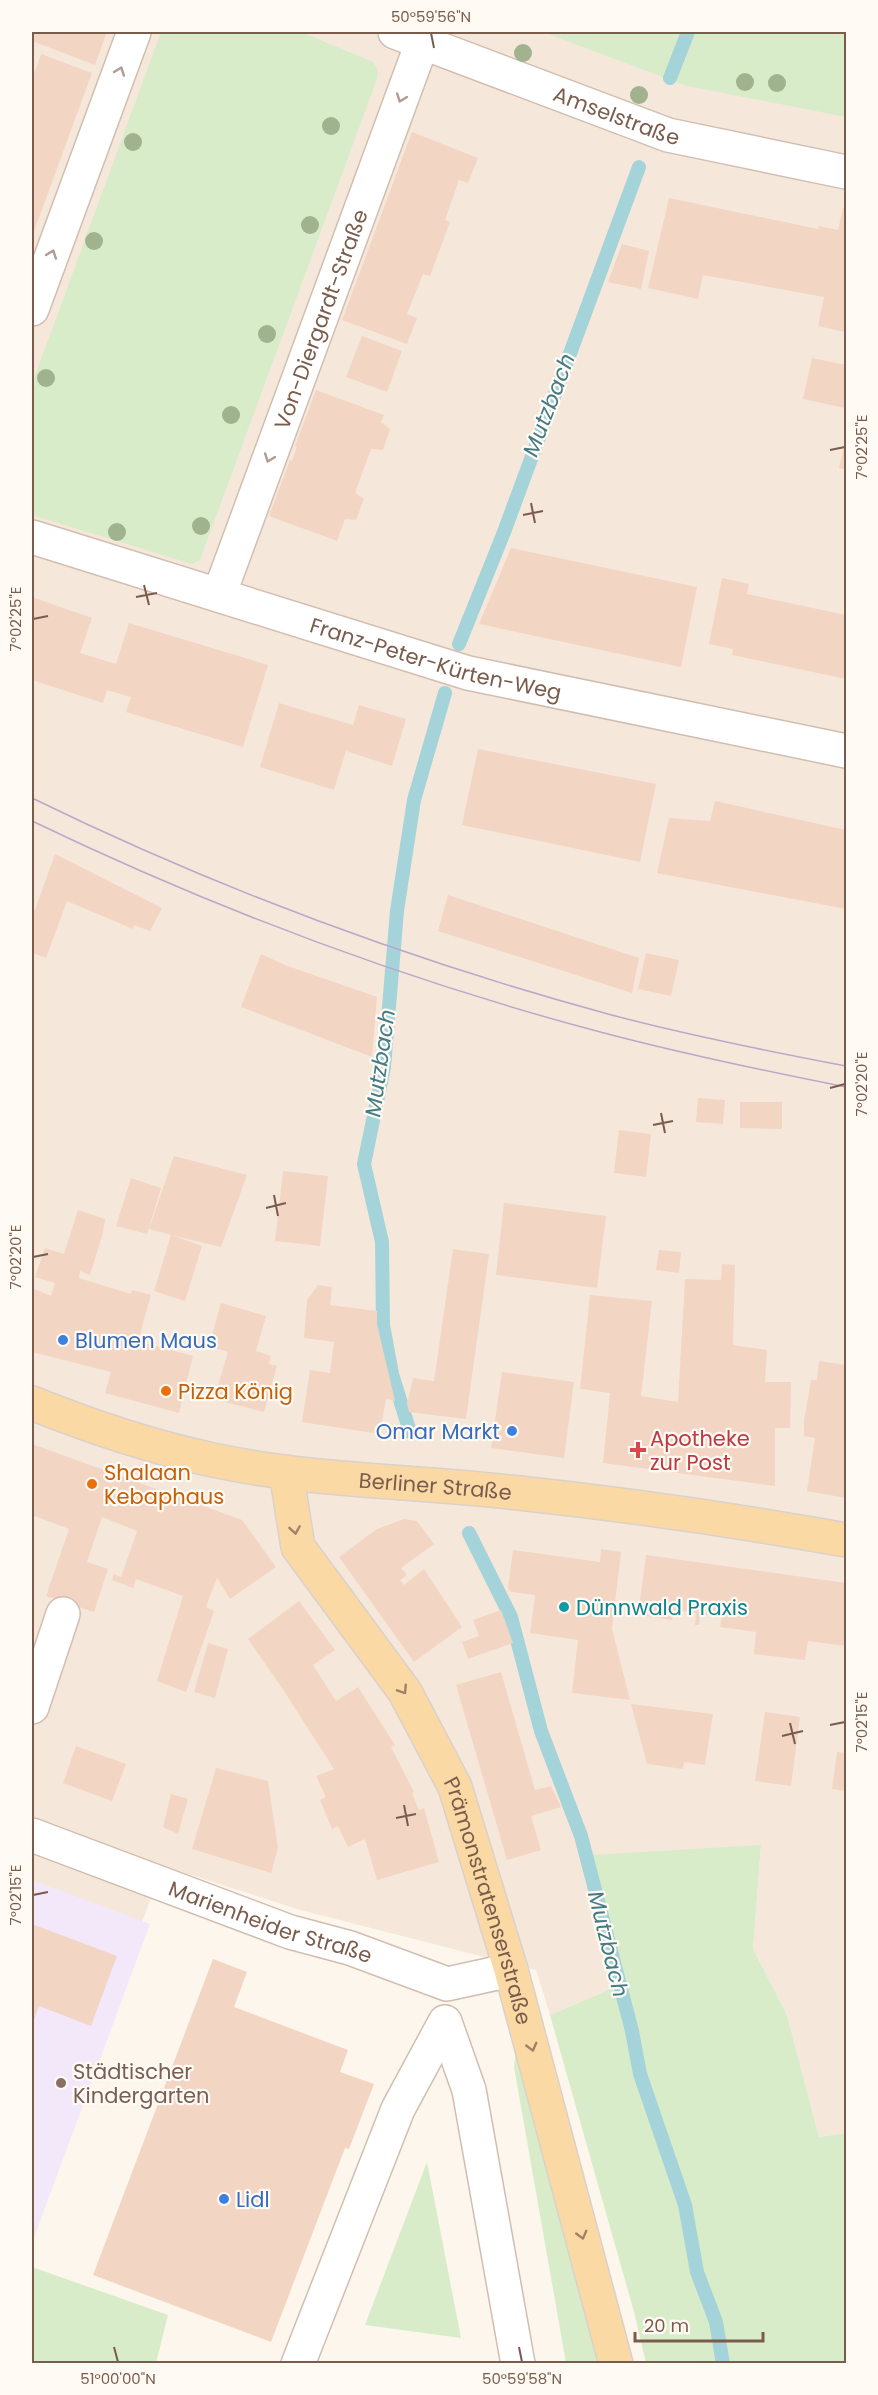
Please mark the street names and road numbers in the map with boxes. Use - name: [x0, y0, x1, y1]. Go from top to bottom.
- street label: Amselstraße: [549, 79, 682, 152]
- street label: Von-Diergardt-Straße: [267, 205, 374, 433]
- street label: Franz-Peter-Kürten-Weg: [306, 610, 564, 706]
- street label: Berliner Straße: [358, 1465, 513, 1507]
- street label: Prämonstratenserstraße: [437, 1771, 539, 2028]
- street label: Marienheider Straße: [165, 1873, 377, 1970]

